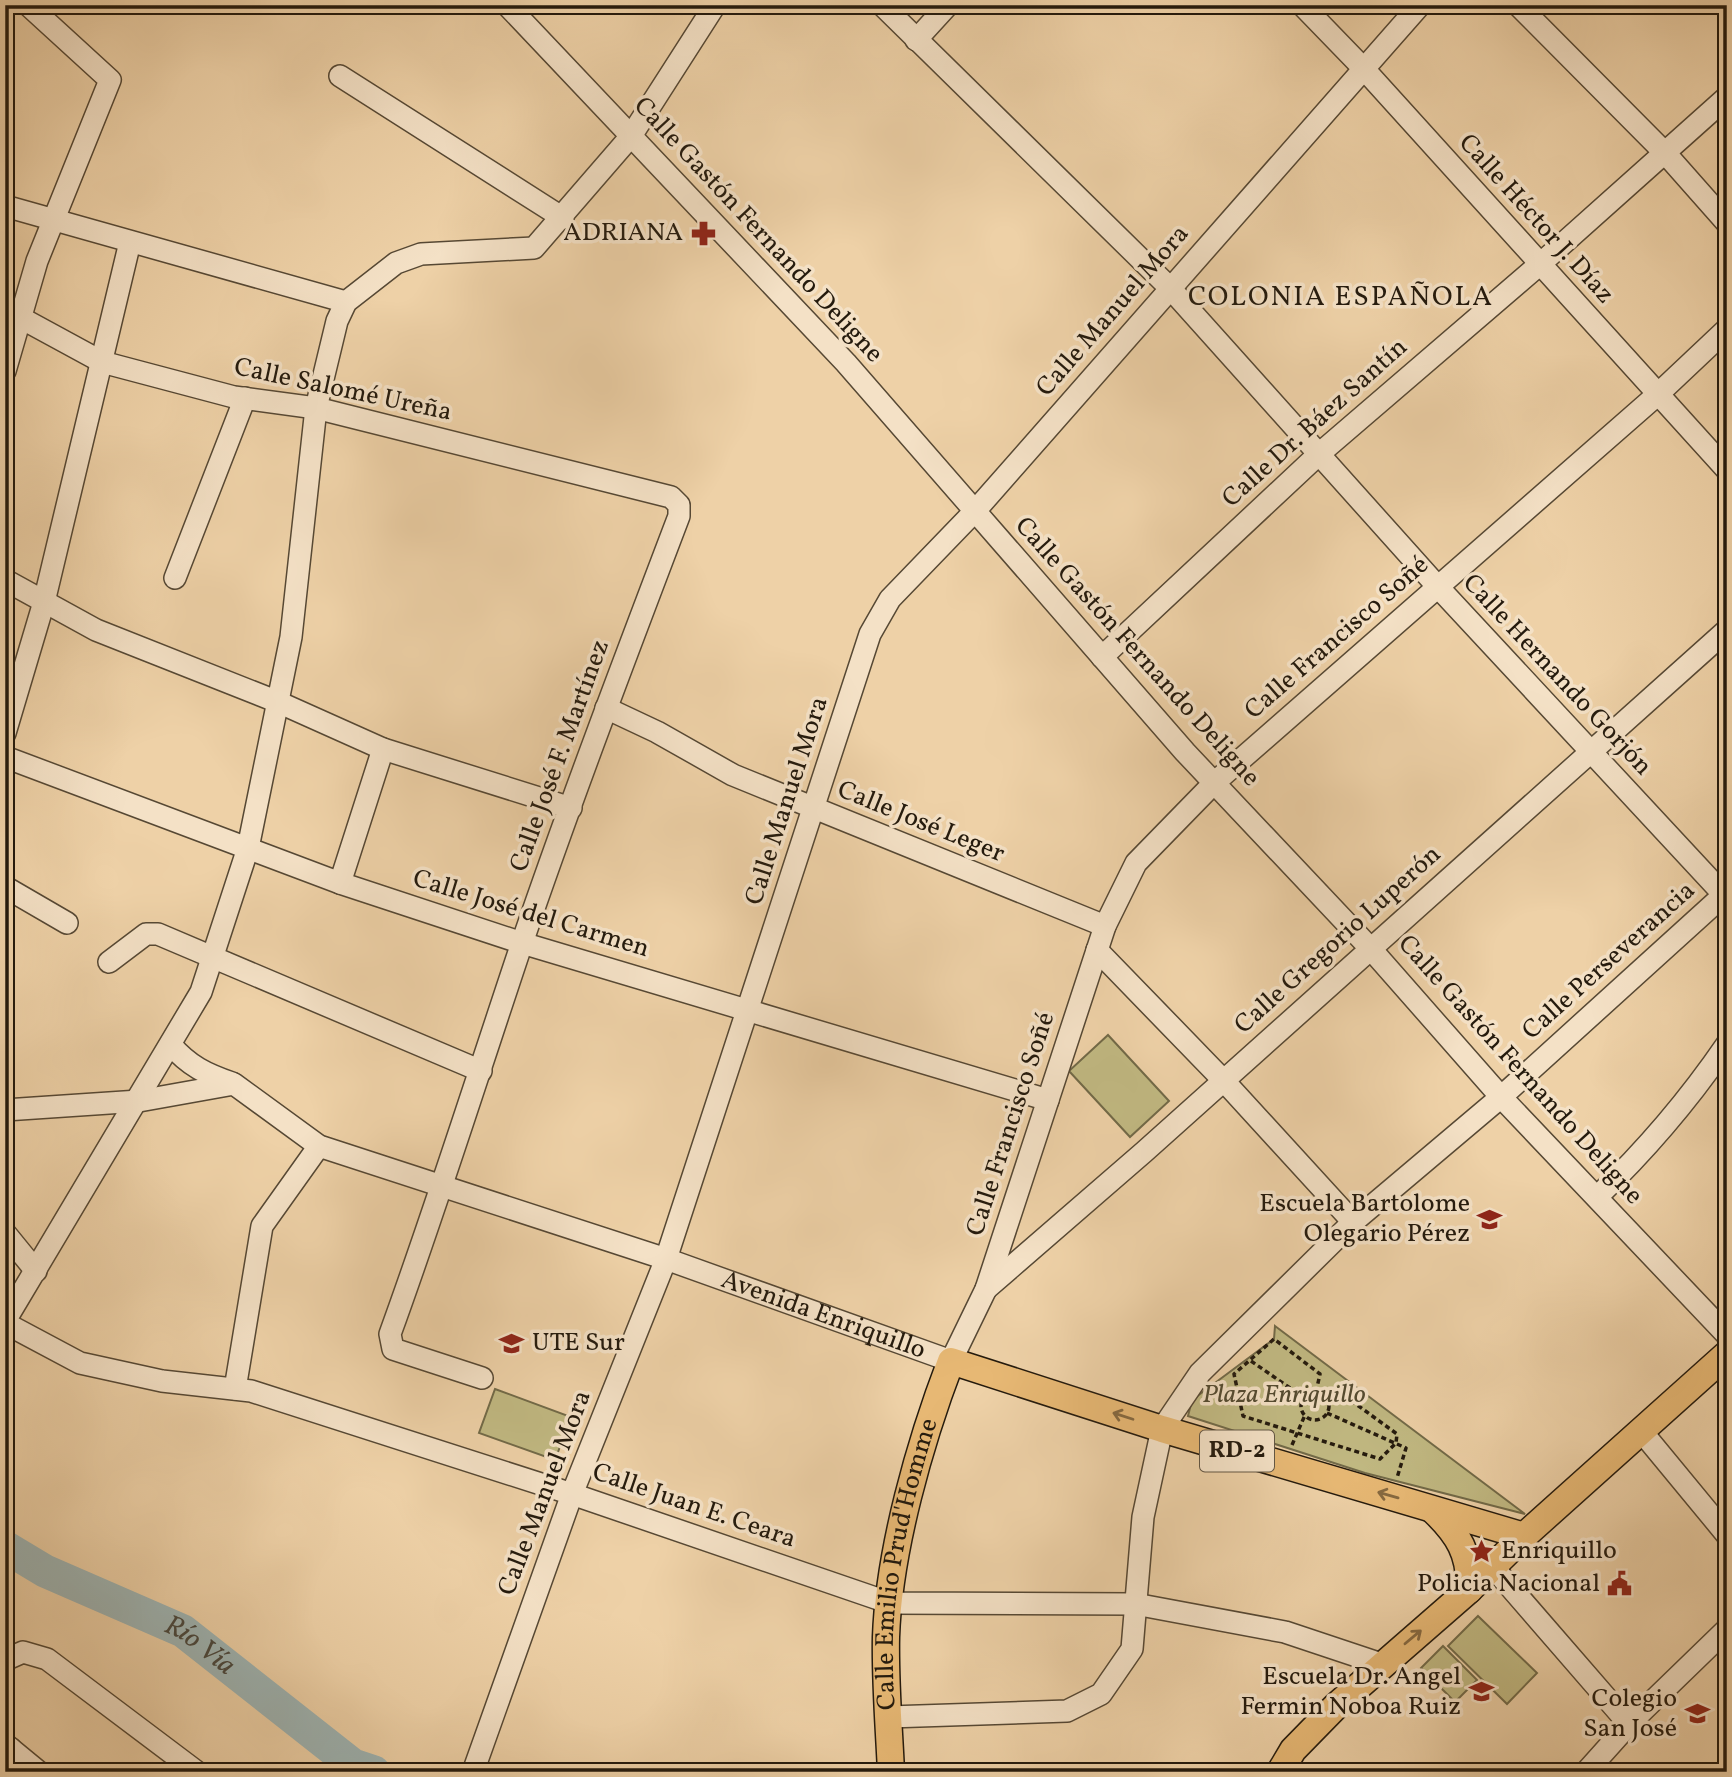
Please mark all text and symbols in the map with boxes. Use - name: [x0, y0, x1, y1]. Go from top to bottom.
- street label: Calle Gastón Fernando Deligne: [625, 89, 891, 371]
- street label: Calle Héctor J. Díaz: [1450, 126, 1622, 312]
- place label: ADRIANA: [563, 215, 683, 251]
- street label: Calle Manuel Mora: [1028, 217, 1198, 405]
- pharmacy icon: ADRIANA: [689, 219, 717, 247]
- district label: COLONIA ESPAÑOLA: [1188, 278, 1494, 317]
- street label: Calle Dr. Báez Santín: [1214, 330, 1416, 516]
- street label: Calle Salomé Ureña: [231, 349, 455, 431]
- street label: Calle Gastón Fernando Deligne: [1006, 509, 1268, 795]
- street label: Calle Francisco Soñé: [1237, 548, 1437, 728]
- street label: Calle Hernando Gorjón: [1454, 566, 1660, 784]
- street label: Calle José F. Martínez: [501, 635, 619, 877]
- street label: Calle Manuel Mora: [736, 692, 838, 910]
- street label: Calle José Leger: [832, 772, 1010, 872]
- street label: Calle Gregorio Luperón: [1227, 837, 1449, 1043]
- street label: Calle José del Carmen: [408, 861, 654, 967]
- street label: Calle Perseverancia: [1515, 874, 1703, 1048]
- street label: Calle Gastón Fernando Deligne: [1389, 927, 1651, 1213]
- street label: Calle Francisco Soñé: [958, 1007, 1064, 1241]
- place label: Escuela Bartolome Olegario Pérez: [1259, 1186, 1470, 1252]
- school or university icon: Escuela Bartolome Olegario Pérez: [1476, 1205, 1504, 1233]
- street label: Avenida Enriquillo: [716, 1262, 930, 1368]
- place label: UTE Sur: [532, 1325, 625, 1361]
- school or university icon: UTE Sur: [498, 1329, 526, 1357]
- park label: Plaza Enriquillo: [1202, 1377, 1366, 1413]
- street label: Calle Manuel Mora: [489, 1385, 601, 1601]
- one-way arrow: [1112, 1409, 1134, 1422]
- street label: Calle Emilio Prud'Homme: [868, 1414, 948, 1711]
- road number: RD-2: [1200, 1430, 1274, 1471]
- street label: Calle Juan E. Ceara: [587, 1454, 801, 1558]
- one-way arrow: [1377, 1488, 1399, 1501]
- place label: Enriquillo: [1501, 1533, 1617, 1569]
- place icon: Enriquillo: [1467, 1537, 1495, 1565]
- place label: Policia Nacional: [1417, 1566, 1600, 1602]
- public building icon: Policia Nacional: [1606, 1570, 1634, 1598]
- water label: Río Vía: [158, 1606, 244, 1685]
- one-way arrow: [1404, 1629, 1422, 1645]
- place label: Escuela Dr. Angel Fermin Noboa Ruiz: [1241, 1659, 1461, 1725]
- school or university icon: Escuela Dr. Angel Fermin Noboa Ruiz: [1467, 1678, 1495, 1706]
- place label: Colegio San José: [1583, 1681, 1677, 1747]
- school or university icon: Colegio San José: [1683, 1700, 1711, 1728]

